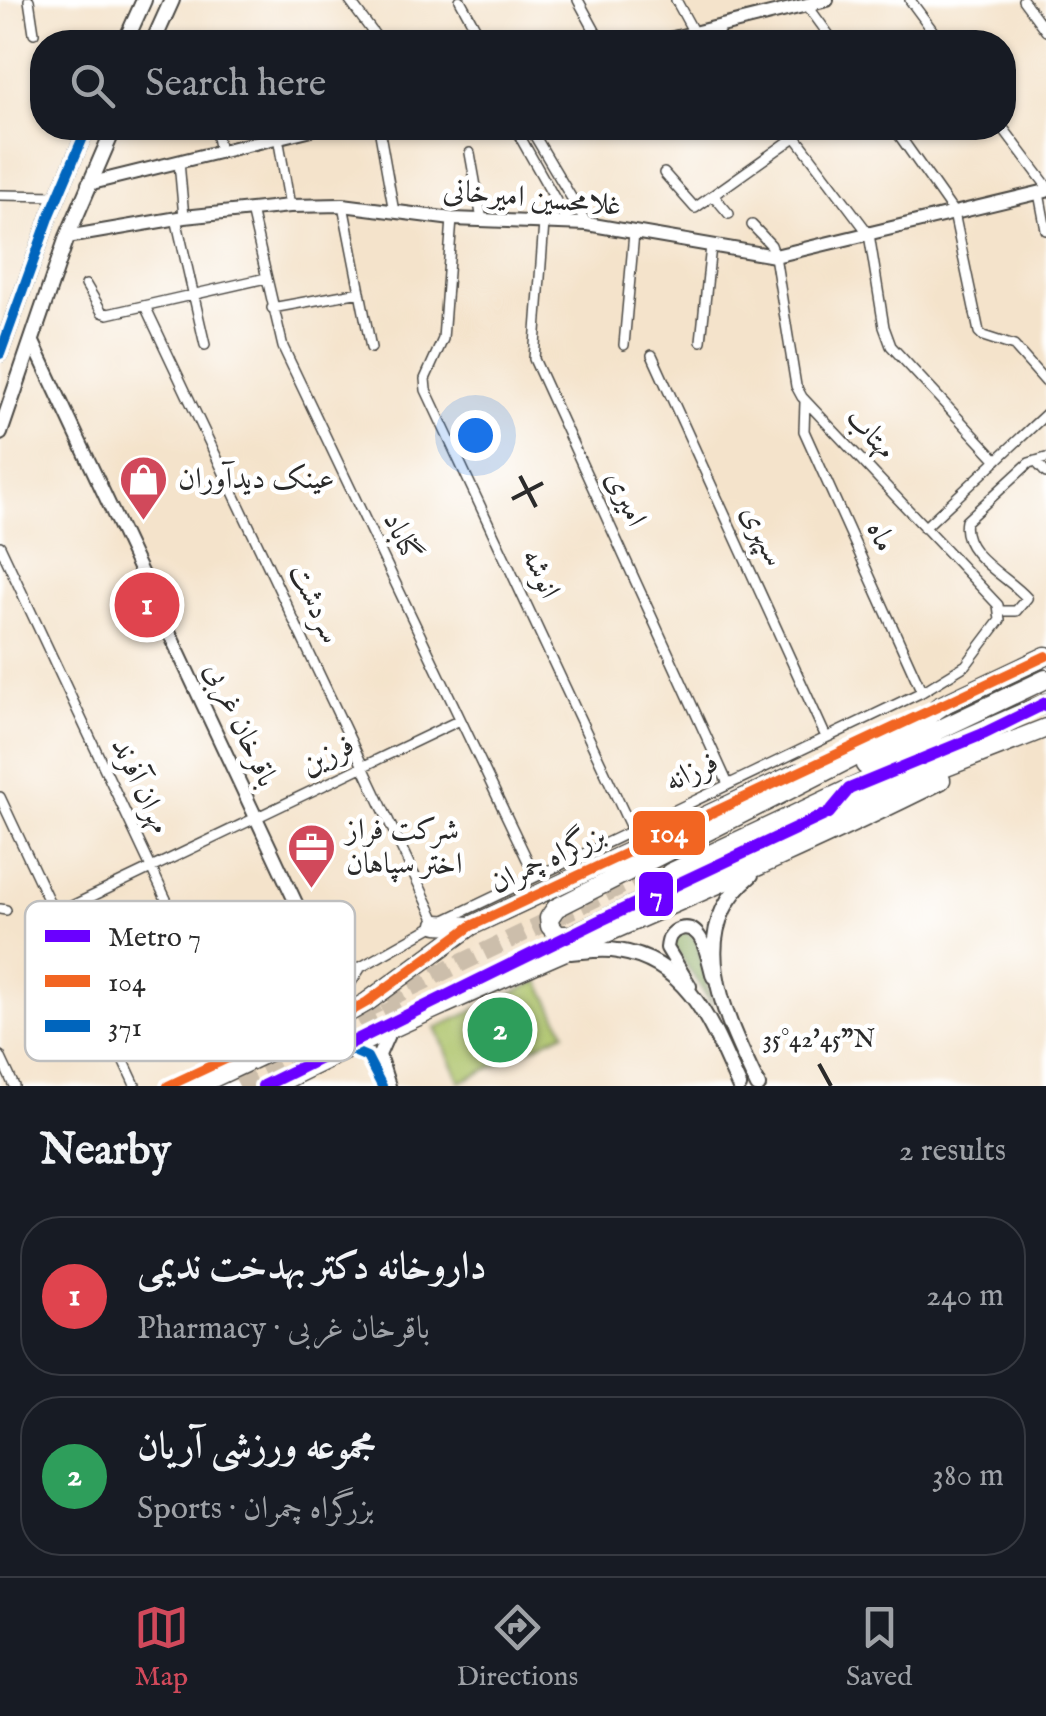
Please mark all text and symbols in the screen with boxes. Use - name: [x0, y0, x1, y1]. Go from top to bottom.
- search box: [30, 30, 1016, 140]
- icon: search: [65, 58, 120, 113]
- text: Search here: [145, 61, 326, 109]
- street label: غلامحسین امیرخانی: [441, 172, 623, 226]
- street label: مهتاب: [836, 400, 904, 468]
- your location: [450, 410, 501, 461]
- shop icon: عینک دیدآوران: [117, 454, 169, 522]
- place label: عینک دیدآوران: [178, 460, 335, 499]
- street label: امیری: [596, 465, 654, 533]
- street label: سپهری: [731, 499, 793, 573]
- street label: گناباد: [373, 506, 429, 568]
- street label: ماه: [857, 516, 903, 558]
- street label: انوشه: [512, 543, 568, 605]
- street label: سردشت: [279, 558, 349, 650]
- pin: 1: [114, 568, 180, 642]
- street label: باقرخان غربی: [195, 656, 285, 794]
- street label: فرزین: [295, 727, 361, 785]
- street label: مهران آفرند: [101, 732, 180, 840]
- street label: فرزانه: [659, 744, 725, 802]
- line badge: 104: [631, 809, 707, 857]
- place label: شرکت فراز اختر سپاهان: [343, 812, 463, 884]
- street label: بزرگراه چمران: [483, 814, 612, 903]
- text: 104: [650, 817, 688, 852]
- office icon: شرکت فراز اختر سپاهان: [285, 822, 337, 890]
- line badge: 7: [637, 870, 675, 918]
- text: 7: [649, 879, 663, 914]
- legend: [25, 901, 355, 1061]
- text: Metro 7: [108, 921, 201, 956]
- text: 104: [108, 966, 146, 1001]
- pin: 2: [468, 992, 532, 1068]
- text: 371: [108, 1011, 142, 1046]
- text: 35°42'45"N: [763, 1024, 875, 1056]
- text: Nearby: [40, 1125, 171, 1178]
- text: 2 results: [899, 1131, 1006, 1172]
- text: داروخانه دکتر بهدخت ندیمی: [137, 1244, 487, 1292]
- text: 1: [69, 1276, 80, 1317]
- text: 240 m: [926, 1276, 1004, 1317]
- text: Pharmacy · باقرخان غربی: [137, 1309, 430, 1350]
- text: مجموعه ورزشی آریان: [137, 1424, 376, 1472]
- text: 2: [67, 1456, 82, 1497]
- text: 380 m: [932, 1456, 1004, 1497]
- text: Sports · بزرگراه چمران: [137, 1489, 374, 1530]
- tab: Map: [134, 1600, 189, 1695]
- tab: Directions: [456, 1600, 578, 1695]
- tab: Saved: [846, 1600, 912, 1695]

